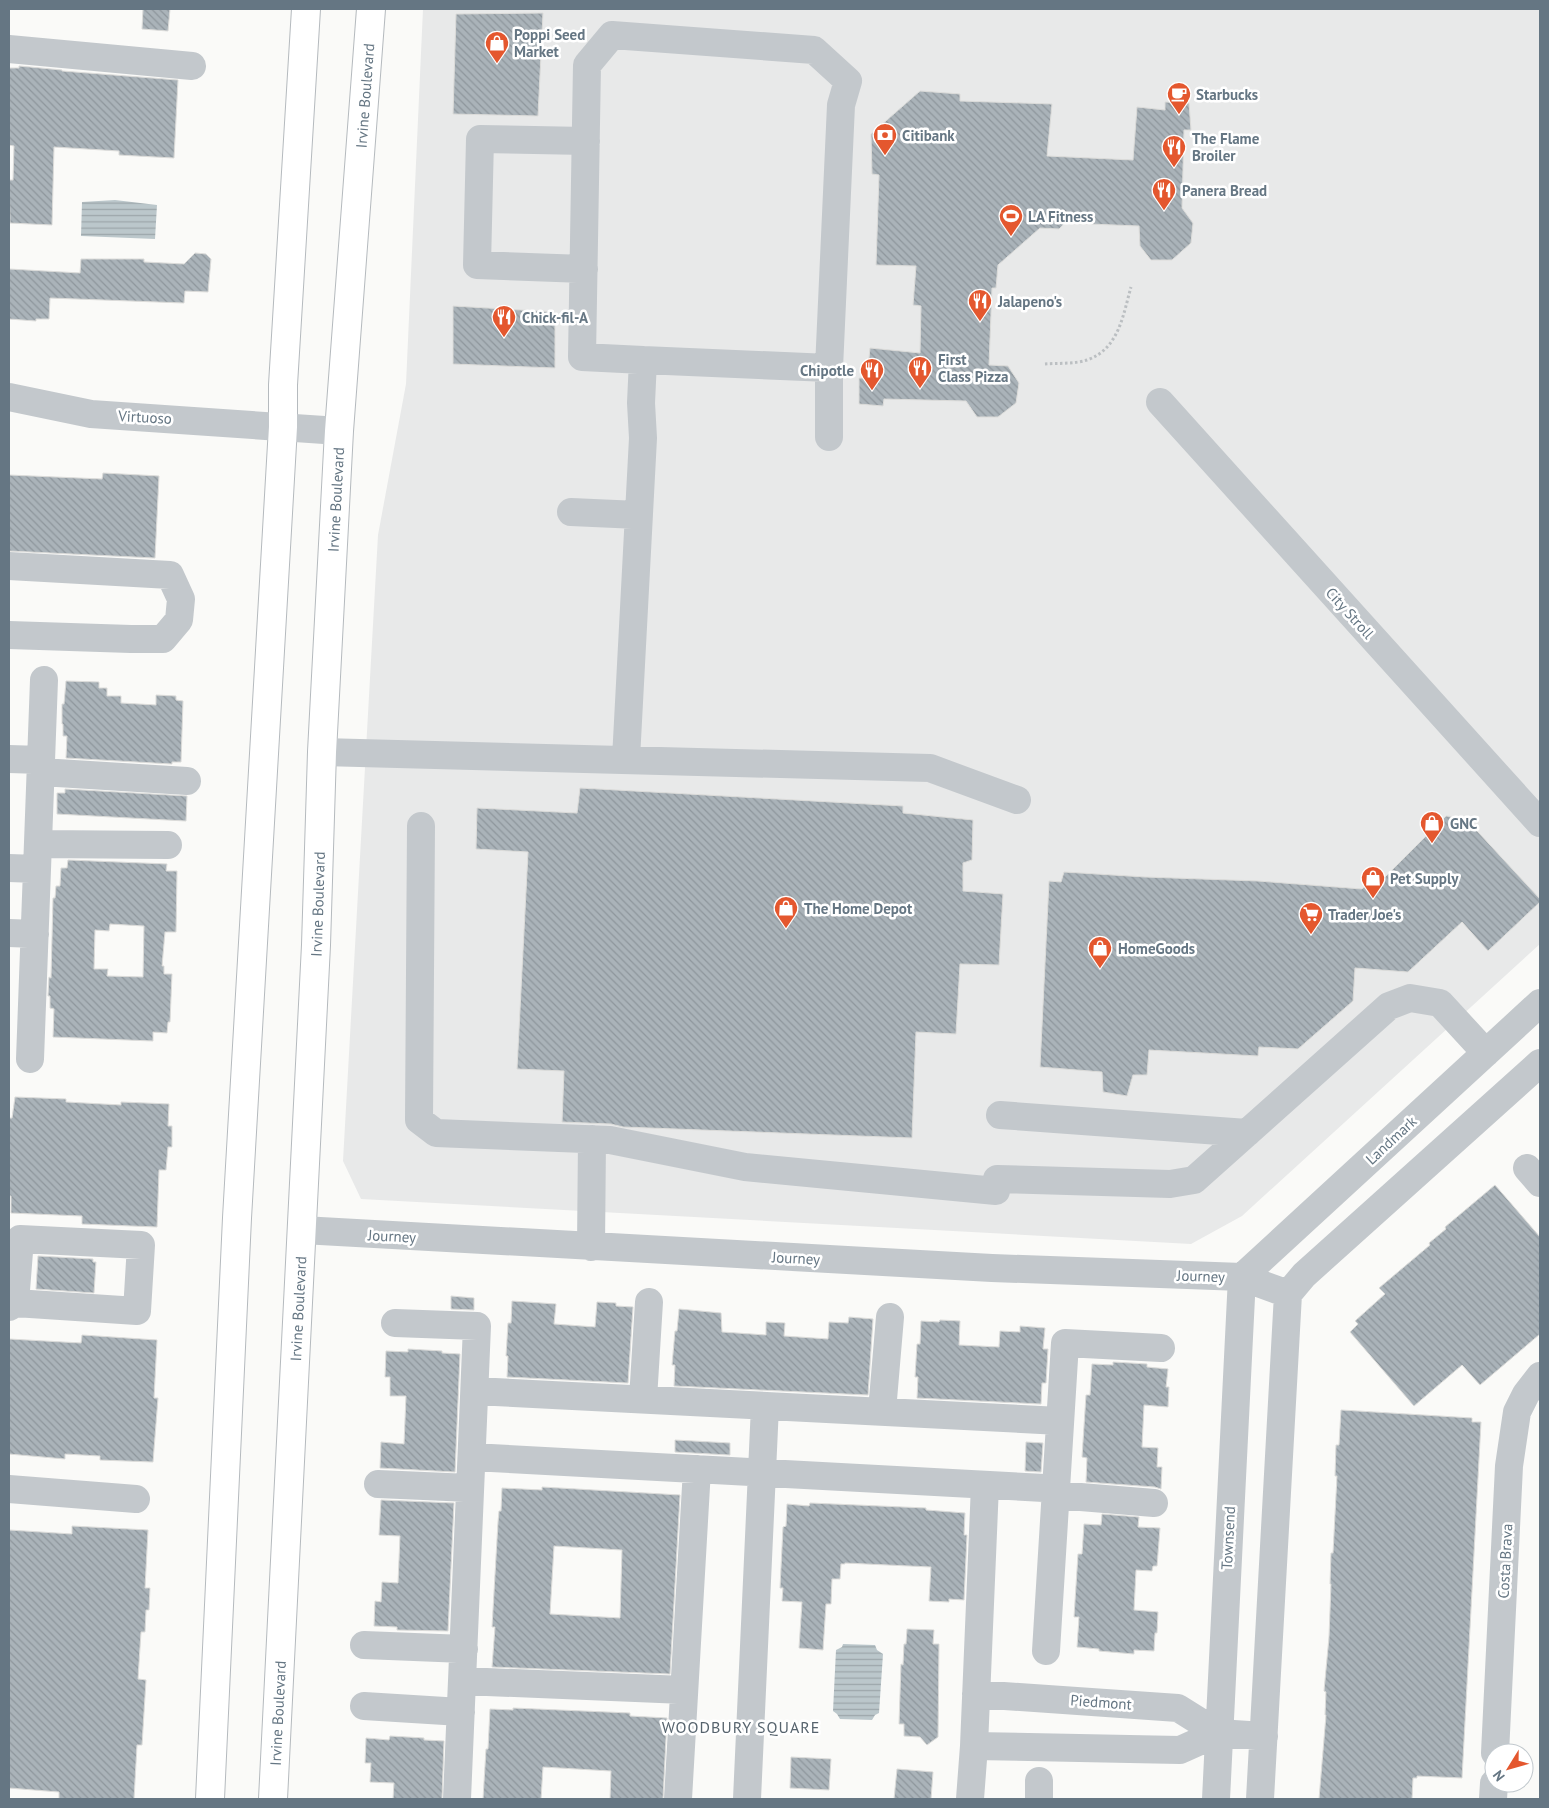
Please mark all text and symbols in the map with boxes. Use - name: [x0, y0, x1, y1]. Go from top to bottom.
- place label: Poppi Seed Market: [514, 25, 585, 61]
- shop icon: Poppi Seed Market: [484, 30, 510, 64]
- street label: Irvine Boulevard: [351, 42, 378, 149]
- cafe icon: Starbucks: [1166, 81, 1192, 115]
- place label: Starbucks: [1196, 85, 1258, 104]
- bank icon: Citibank: [872, 122, 898, 156]
- place label: Citibank: [902, 126, 955, 145]
- place label: The Flame Broiler: [1192, 129, 1260, 165]
- restaurant icon: The Flame Broiler: [1161, 134, 1187, 168]
- restaurant icon: Panera Bread: [1151, 177, 1177, 211]
- place label: Panera Bread: [1182, 181, 1267, 200]
- sports icon: LA Fitness: [998, 203, 1024, 237]
- place label: LA Fitness: [1028, 207, 1093, 226]
- restaurant icon: Jalapeno's: [967, 288, 993, 322]
- place label: Jalapeno's: [997, 292, 1062, 311]
- restaurant icon: Chick-fil-A: [491, 304, 517, 338]
- place label: Chick-fil-A: [522, 308, 589, 327]
- place label: First Class Pizza: [938, 350, 1009, 386]
- restaurant icon: First Class Pizza: [907, 355, 933, 389]
- restaurant icon: Chipotle: [859, 357, 885, 391]
- place label: Chipotle: [800, 361, 854, 380]
- street label: Virtuoso: [117, 406, 172, 428]
- street label: Irvine Boulevard: [323, 447, 348, 552]
- street label: City Stroll: [1322, 583, 1379, 643]
- shop icon: GNC: [1419, 810, 1445, 844]
- place label: GNC: [1450, 814, 1478, 833]
- street label: Irvine Boulevard: [306, 851, 328, 957]
- shop icon: Pet Supply: [1360, 865, 1386, 899]
- place label: Pet Supply: [1390, 869, 1459, 888]
- shop icon: The Home Depot: [773, 895, 799, 929]
- place label: The Home Depot: [804, 899, 913, 918]
- supermarket icon: Trader Joe's: [1298, 901, 1324, 935]
- place label: Trader Joe's: [1328, 905, 1401, 924]
- shop icon: HomeGoods: [1087, 935, 1113, 969]
- place label: HomeGoods: [1118, 939, 1195, 958]
- street label: Landmark: [1361, 1111, 1421, 1168]
- street label: Journey: [366, 1225, 417, 1247]
- street label: Journey: [770, 1247, 821, 1269]
- street label: Irvine Boulevard: [286, 1256, 310, 1362]
- street label: Journey: [1176, 1266, 1225, 1286]
- street label: Townsend: [1217, 1506, 1239, 1570]
- street label: Costa Brava: [1494, 1523, 1516, 1599]
- street label: Irvine Boulevard: [265, 1660, 289, 1766]
- street label: Piedmont: [1070, 1690, 1132, 1714]
- district label: WOODBURY SQUARE: [662, 1717, 820, 1737]
- north arrow: [1484, 1743, 1534, 1793]
- text: N: [1489, 1767, 1509, 1785]

